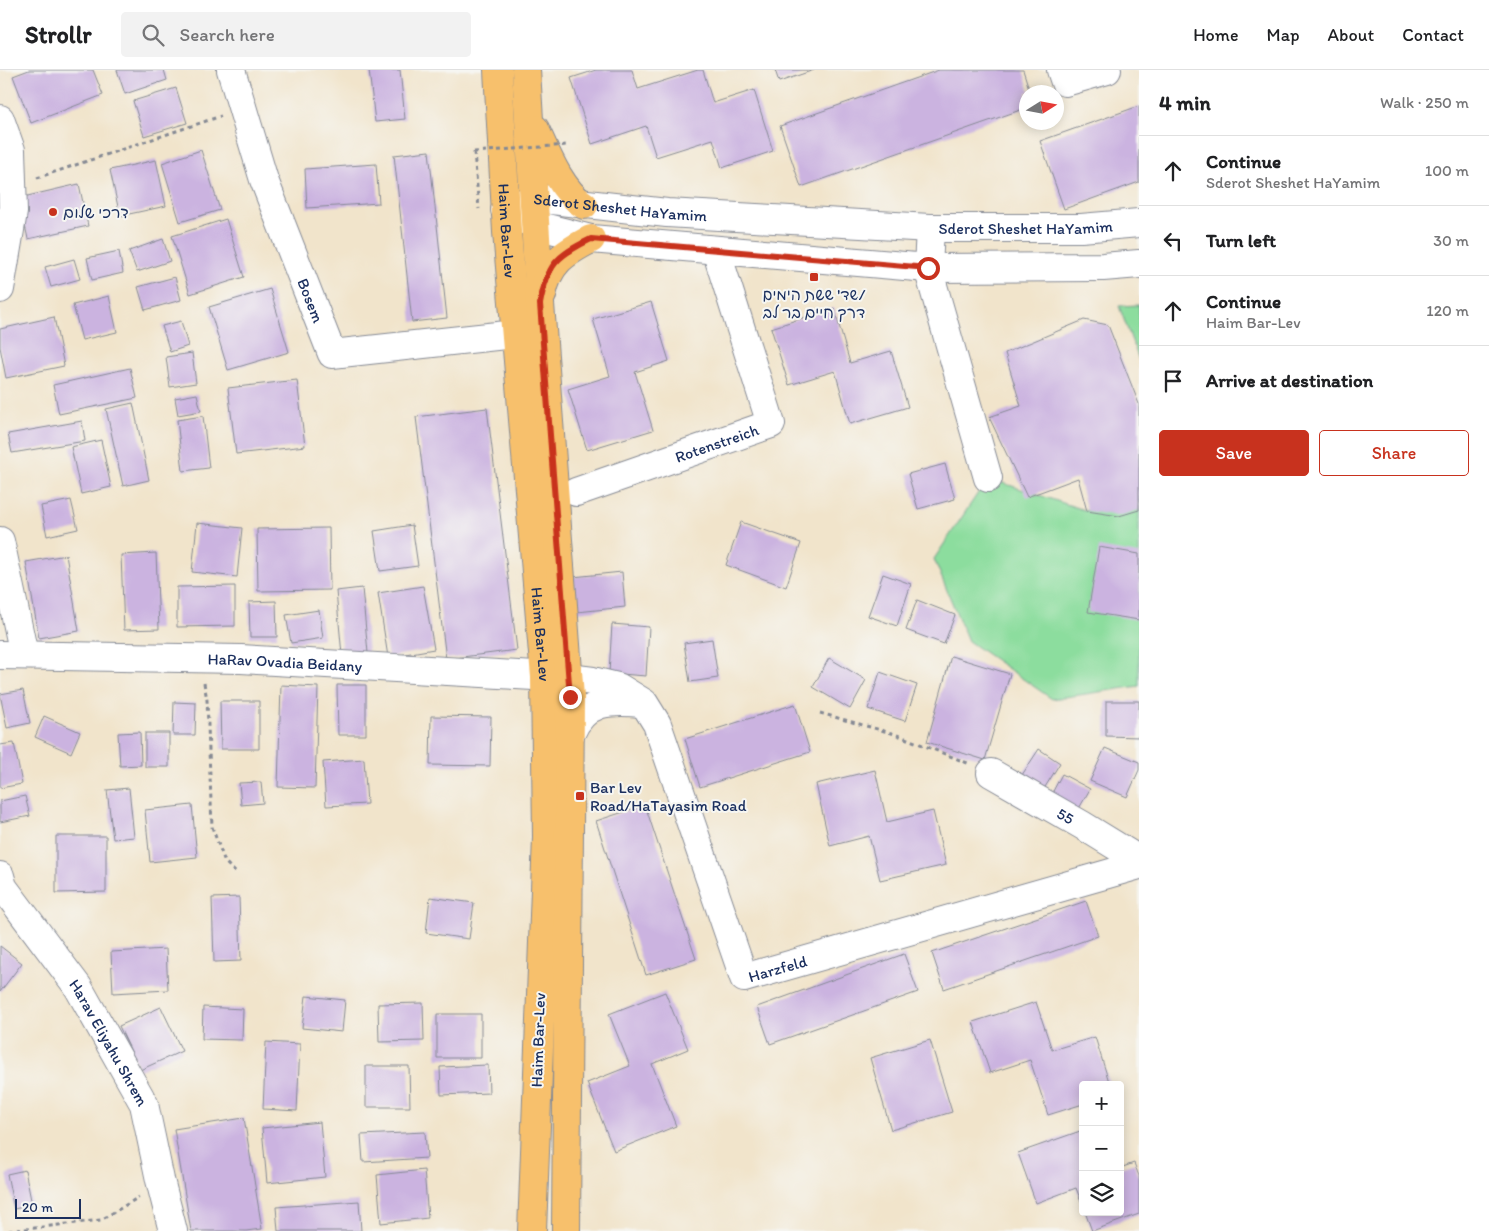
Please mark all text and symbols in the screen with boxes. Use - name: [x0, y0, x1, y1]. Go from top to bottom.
- search box: [121, 12, 471, 57]
- text: Strollr: [25, 20, 91, 49]
- icon: search: [139, 21, 167, 49]
- text: Search here: [179, 23, 275, 46]
- text: Home: [1193, 24, 1239, 46]
- text: Map: [1267, 24, 1300, 46]
- text: About: [1328, 24, 1374, 46]
- text: Contact: [1402, 24, 1464, 46]
- north arrow: [1019, 85, 1064, 130]
- text: 4 min: [1159, 90, 1211, 115]
- text: Walk · 250 m: [1380, 93, 1469, 112]
- text: Continue: [1206, 150, 1281, 173]
- icon: ahead: [1159, 157, 1187, 185]
- text: 100 m: [1425, 161, 1469, 180]
- text: Sderot Sheshet HaYamim: [1206, 173, 1380, 192]
- street label: Haim Bar-Lev: [495, 183, 520, 279]
- street label: Sderot Sheshet HaYamim: [533, 189, 708, 225]
- place label: דרכי שלום: [63, 203, 129, 222]
- marker: דרכי שלום: [47, 206, 59, 218]
- street label: Sderot Sheshet HaYamim: [938, 216, 1114, 238]
- icon: left: [1159, 227, 1187, 255]
- text: Turn left: [1206, 229, 1276, 252]
- text: 30 m: [1433, 231, 1469, 250]
- route start: [917, 257, 940, 280]
- marker: שד' ששת הימים/ דרך חיים בר לב: [808, 271, 820, 283]
- street label: Bosem: [294, 275, 328, 325]
- place label: שד' ששת הימים/ דרך חיים בר לב: [762, 285, 866, 322]
- text: Continue: [1206, 290, 1281, 313]
- icon: ahead: [1159, 297, 1187, 325]
- text: 120 m: [1426, 301, 1469, 320]
- text: Haim Bar-Lev: [1206, 313, 1301, 332]
- icon: arrive: [1159, 367, 1187, 395]
- text: Arrive at destination: [1206, 369, 1373, 392]
- street label: Rotenstreich: [672, 419, 761, 466]
- button: Save: [1159, 430, 1309, 476]
- button: Share: [1319, 430, 1469, 476]
- street label: Haim Bar-Lev: [528, 586, 555, 682]
- street label: HaRav Ovadia Beidany: [207, 649, 363, 676]
- route end: [559, 686, 582, 709]
- place label: Bar Lev Road/HaTayasim Road: [590, 778, 747, 815]
- marker: Bar Lev Road/HaTayasim Road: [574, 790, 586, 802]
- street label: 55: [1054, 803, 1078, 828]
- street label: Harzfeld: [746, 951, 809, 986]
- street label: Harav Eliyahu Shrem: [66, 975, 153, 1109]
- street label: Haim Bar-Lev: [527, 992, 549, 1088]
- map controls: [1079, 1081, 1124, 1216]
- button: +: [1079, 1081, 1124, 1126]
- button: −: [1079, 1126, 1124, 1171]
- button: layers: [1079, 1171, 1124, 1216]
- scale bar: [15, 1196, 81, 1219]
- text: 20 m: [22, 1199, 53, 1216]

